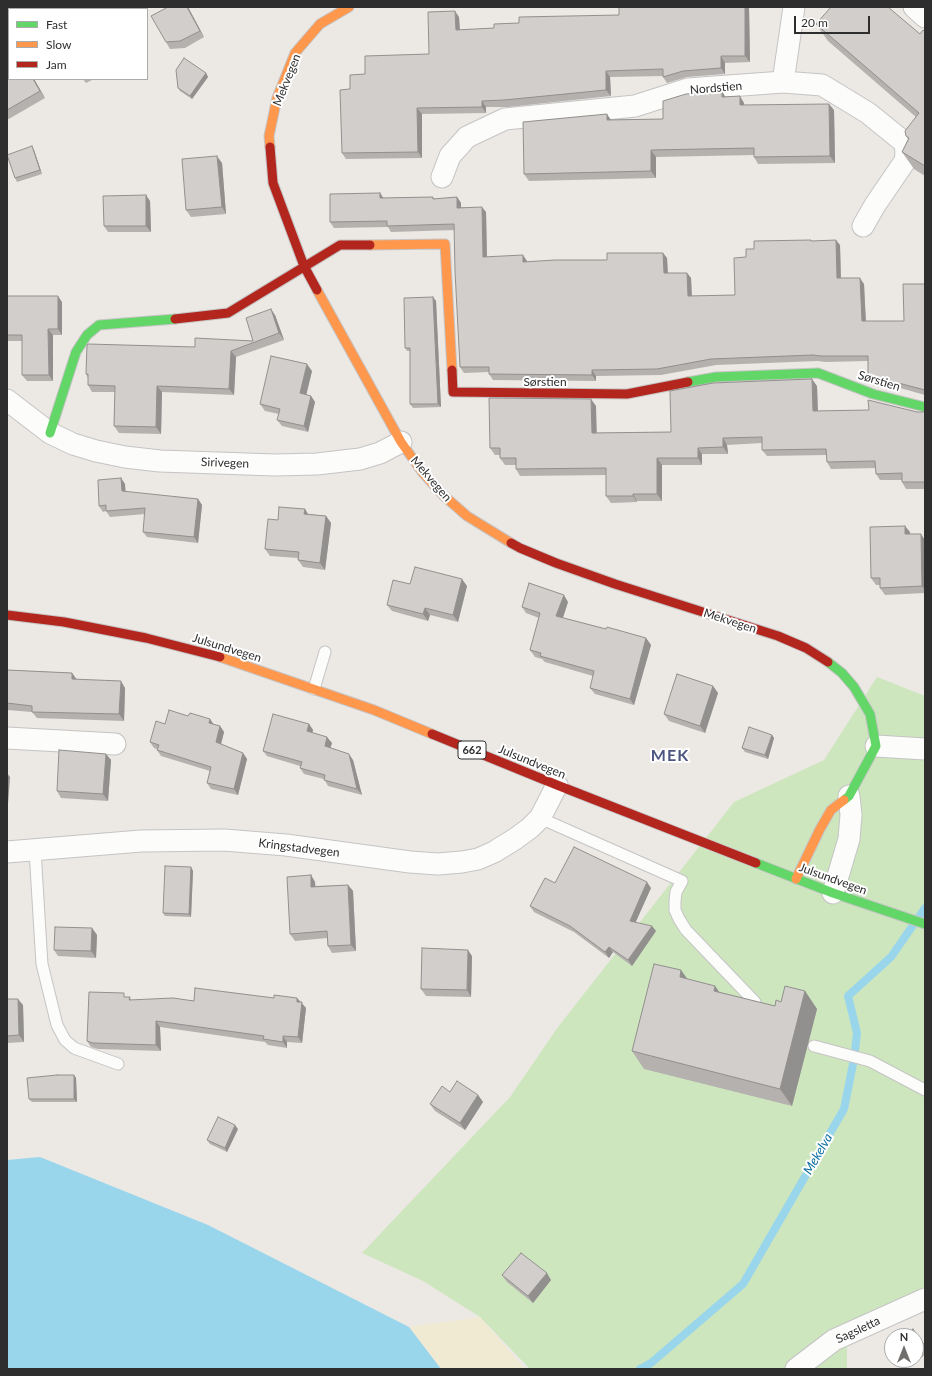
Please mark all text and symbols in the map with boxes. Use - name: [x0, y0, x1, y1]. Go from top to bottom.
- legend: [8, 8, 148, 80]
- scale bar: [796, 8, 872, 34]
- text: 20 m: [801, 15, 828, 30]
- text: Fast: [46, 17, 67, 32]
- text: Slow: [46, 37, 71, 52]
- street label: Mekvegen: [270, 52, 304, 108]
- text: Jam: [46, 57, 67, 72]
- street label: Nordstien: [689, 79, 743, 97]
- street label: Sørstien: [856, 368, 902, 394]
- street label: Sørstien: [523, 375, 567, 389]
- street label: Mekvegen: [408, 454, 454, 504]
- street label: Sirivegen: [201, 455, 249, 471]
- street label: Mekvegen: [702, 606, 758, 636]
- street label: Julsundvegen: [191, 631, 263, 665]
- road number: 662: [458, 741, 486, 759]
- street label: Julsundvegen: [496, 742, 568, 782]
- district label: MEK: [651, 746, 689, 766]
- street label: Kringstadvegen: [258, 836, 340, 860]
- street label: Julsundvegen: [797, 860, 869, 898]
- water label: Mekelva: [800, 1131, 836, 1177]
- street label: Sagsletta: [834, 1314, 882, 1346]
- north arrow: [884, 1328, 924, 1368]
- text: N: [900, 1330, 908, 1343]

